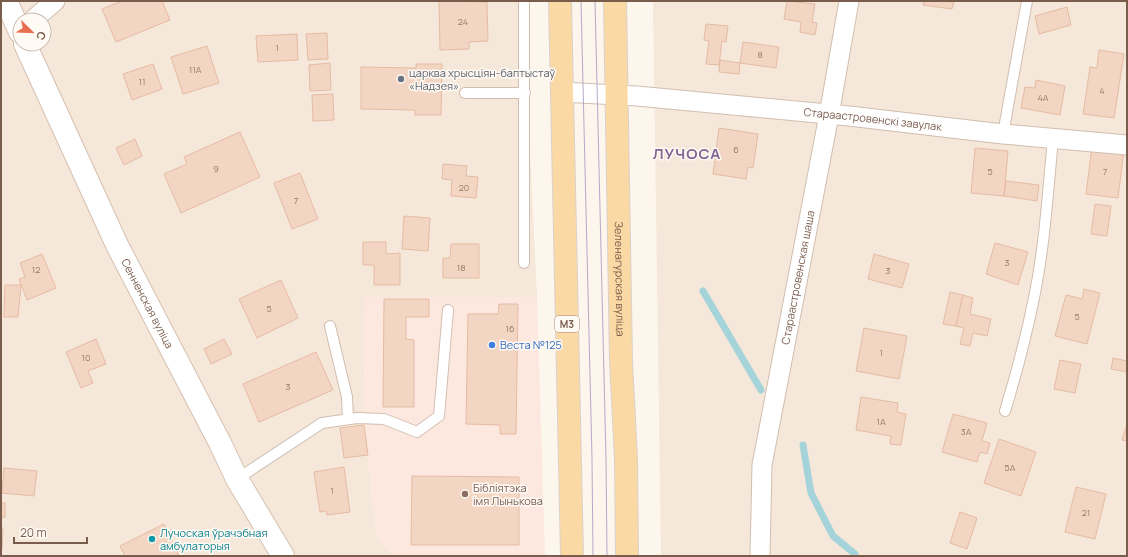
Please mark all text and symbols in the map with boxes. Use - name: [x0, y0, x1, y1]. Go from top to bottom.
- north arrow: [12, 12, 52, 52]
- house number: 24: [458, 15, 468, 28]
- text: С: [33, 29, 50, 43]
- house number: 1: [275, 41, 279, 54]
- house number: 8: [757, 48, 763, 61]
- house number: 11А: [189, 63, 202, 76]
- place label: царква хрысціян-баптыстаў «Надзея»: [409, 65, 555, 93]
- marker: царква хрысціян-баптыстаў «Надзея»: [396, 74, 406, 84]
- house number: 11: [138, 75, 146, 88]
- house number: 4: [1099, 84, 1105, 97]
- house number: 4А: [1037, 91, 1049, 104]
- street label: Стараастровенскі завулак: [803, 104, 943, 134]
- district label: ЛУЧОСА: [653, 143, 721, 164]
- house number: 6: [733, 143, 739, 156]
- house number: 9: [213, 162, 219, 175]
- house number: 5: [987, 165, 993, 178]
- house number: 7: [1103, 165, 1108, 178]
- house number: 20: [459, 181, 469, 194]
- house number: 7: [294, 194, 299, 207]
- street label: Стараастровенская шаша: [777, 209, 818, 346]
- street label: Зеленагурская вуліца: [612, 221, 629, 337]
- street label: Сенненская вуліца: [118, 256, 178, 351]
- house number: 3: [1005, 256, 1010, 269]
- house number: 18: [457, 261, 465, 274]
- house number: 12: [32, 263, 40, 276]
- house number: 3: [886, 264, 891, 277]
- house number: 5: [266, 302, 272, 315]
- house number: 5: [1074, 310, 1080, 323]
- road number: М3: [555, 316, 579, 332]
- house number: 16: [505, 322, 515, 335]
- place label: Веста №125: [500, 337, 562, 352]
- marker: Веста №125: [487, 340, 497, 350]
- house number: 1: [879, 346, 883, 359]
- house number: 10: [82, 351, 91, 364]
- house number: 3: [286, 380, 291, 393]
- house number: 1А: [876, 415, 886, 428]
- house number: 3А: [961, 425, 972, 438]
- house number: 5А: [1005, 461, 1016, 474]
- place label: Бібліятэка імя Лынькова: [473, 480, 543, 508]
- house number: 1: [330, 484, 334, 497]
- marker: Бібліятэка імя Лынькова: [460, 489, 470, 499]
- house number: 21: [1082, 506, 1090, 519]
- scale bar: [14, 519, 87, 545]
- text: 20 m: [20, 524, 47, 541]
- place label: Лучоская ўрачэбная амбулаторыя: [160, 525, 268, 553]
- marker: Лучоская ўрачэбная амбулаторыя: [147, 534, 157, 544]

